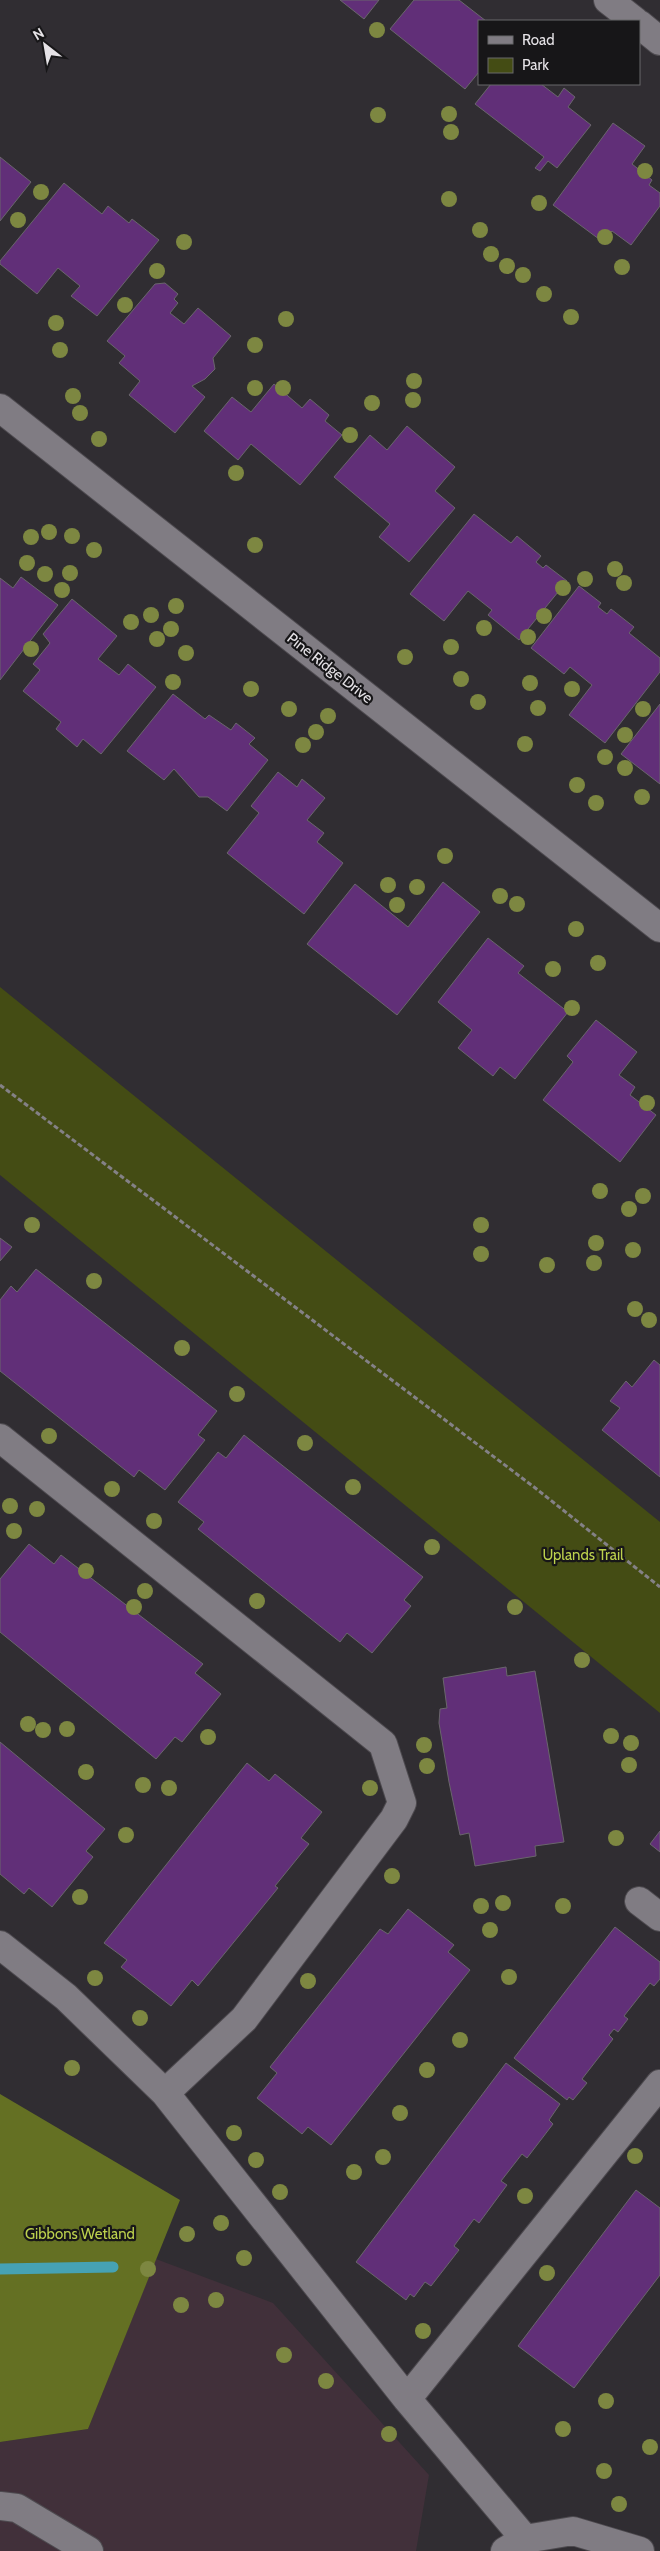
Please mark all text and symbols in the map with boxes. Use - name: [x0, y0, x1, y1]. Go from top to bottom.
- north arrow: [20, 20, 70, 70]
- legend: [478, 20, 640, 85]
- text: N: [29, 24, 47, 44]
- text: Road: [522, 31, 555, 49]
- text: Park: [522, 56, 549, 74]
- street label: Pine Ridge Drive: [284, 629, 377, 707]
- park label: Uplands Trail: [542, 1546, 624, 1564]
- park label: Gibbons Wetland: [25, 2225, 135, 2243]

